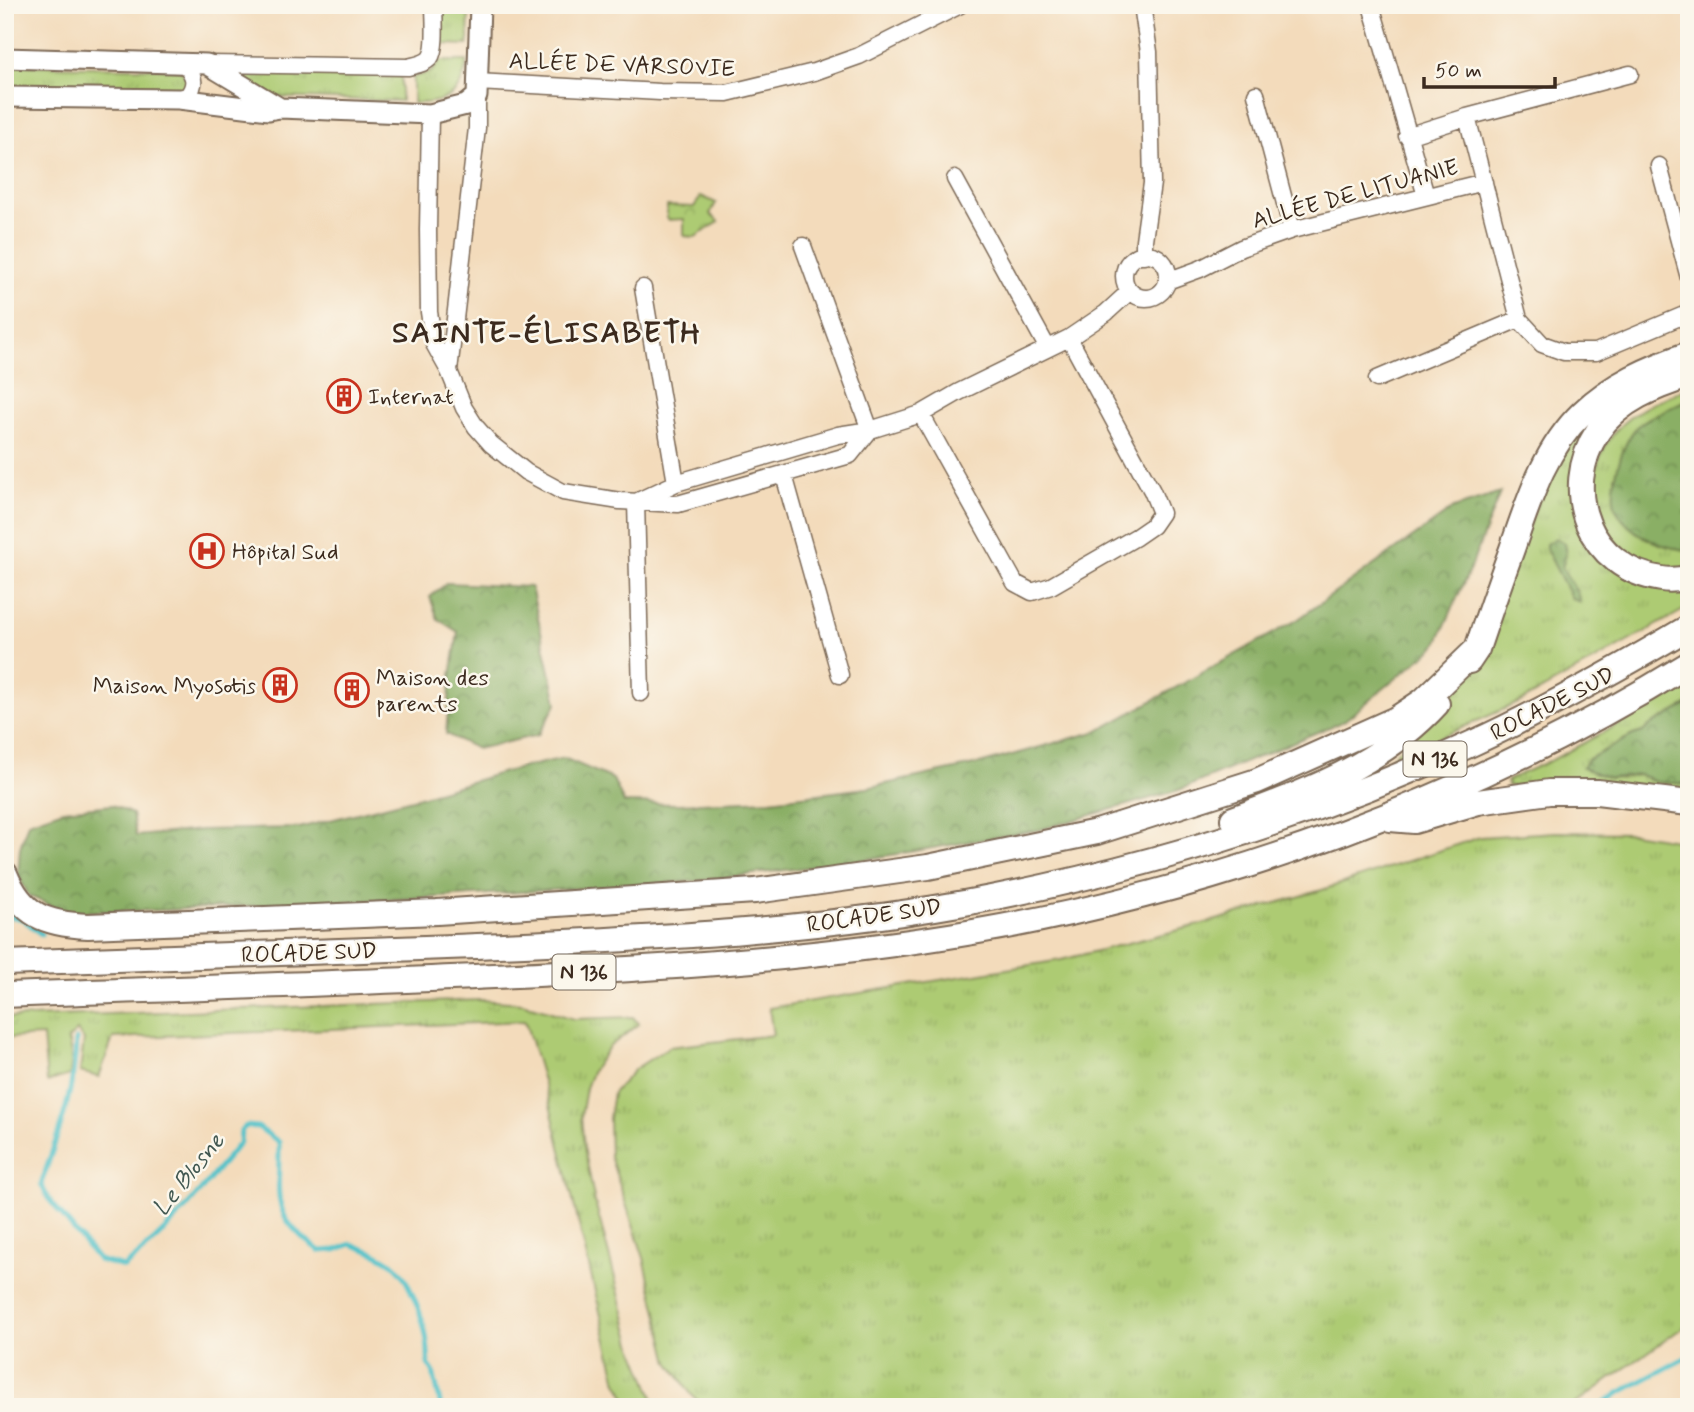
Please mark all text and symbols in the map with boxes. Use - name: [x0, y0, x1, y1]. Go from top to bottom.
- street label: ALLÉE DE VARSOVIE: [508, 46, 736, 85]
- scale bar: [1424, 46, 1556, 90]
- text: 50 m: [1435, 57, 1482, 85]
- street label: ALLÉE DE LITUANIE: [1249, 152, 1462, 237]
- district label: SAINTE-ÉLISABETH: [392, 314, 702, 353]
- building icon: Internat: [325, 377, 363, 415]
- place label: Internat: [368, 383, 454, 413]
- hospital icon: Hôpital Sud: [188, 532, 226, 570]
- place label: Hôpital Sud: [232, 538, 338, 568]
- street label: ROCADE SUD: [1486, 661, 1620, 749]
- place label: Maison des parents: [376, 664, 489, 720]
- building icon: Maison Myosotis: [261, 666, 299, 704]
- building icon: Maison des parents: [333, 671, 371, 709]
- place label: Maison Myosotis: [93, 672, 256, 702]
- road number: N 136: [1404, 742, 1466, 776]
- street label: ROCADE SUD: [805, 893, 944, 941]
- street label: ROCADE SUD: [241, 937, 377, 971]
- road number: N 136: [552, 954, 616, 990]
- water label: Le Blosne: [146, 1127, 233, 1223]

